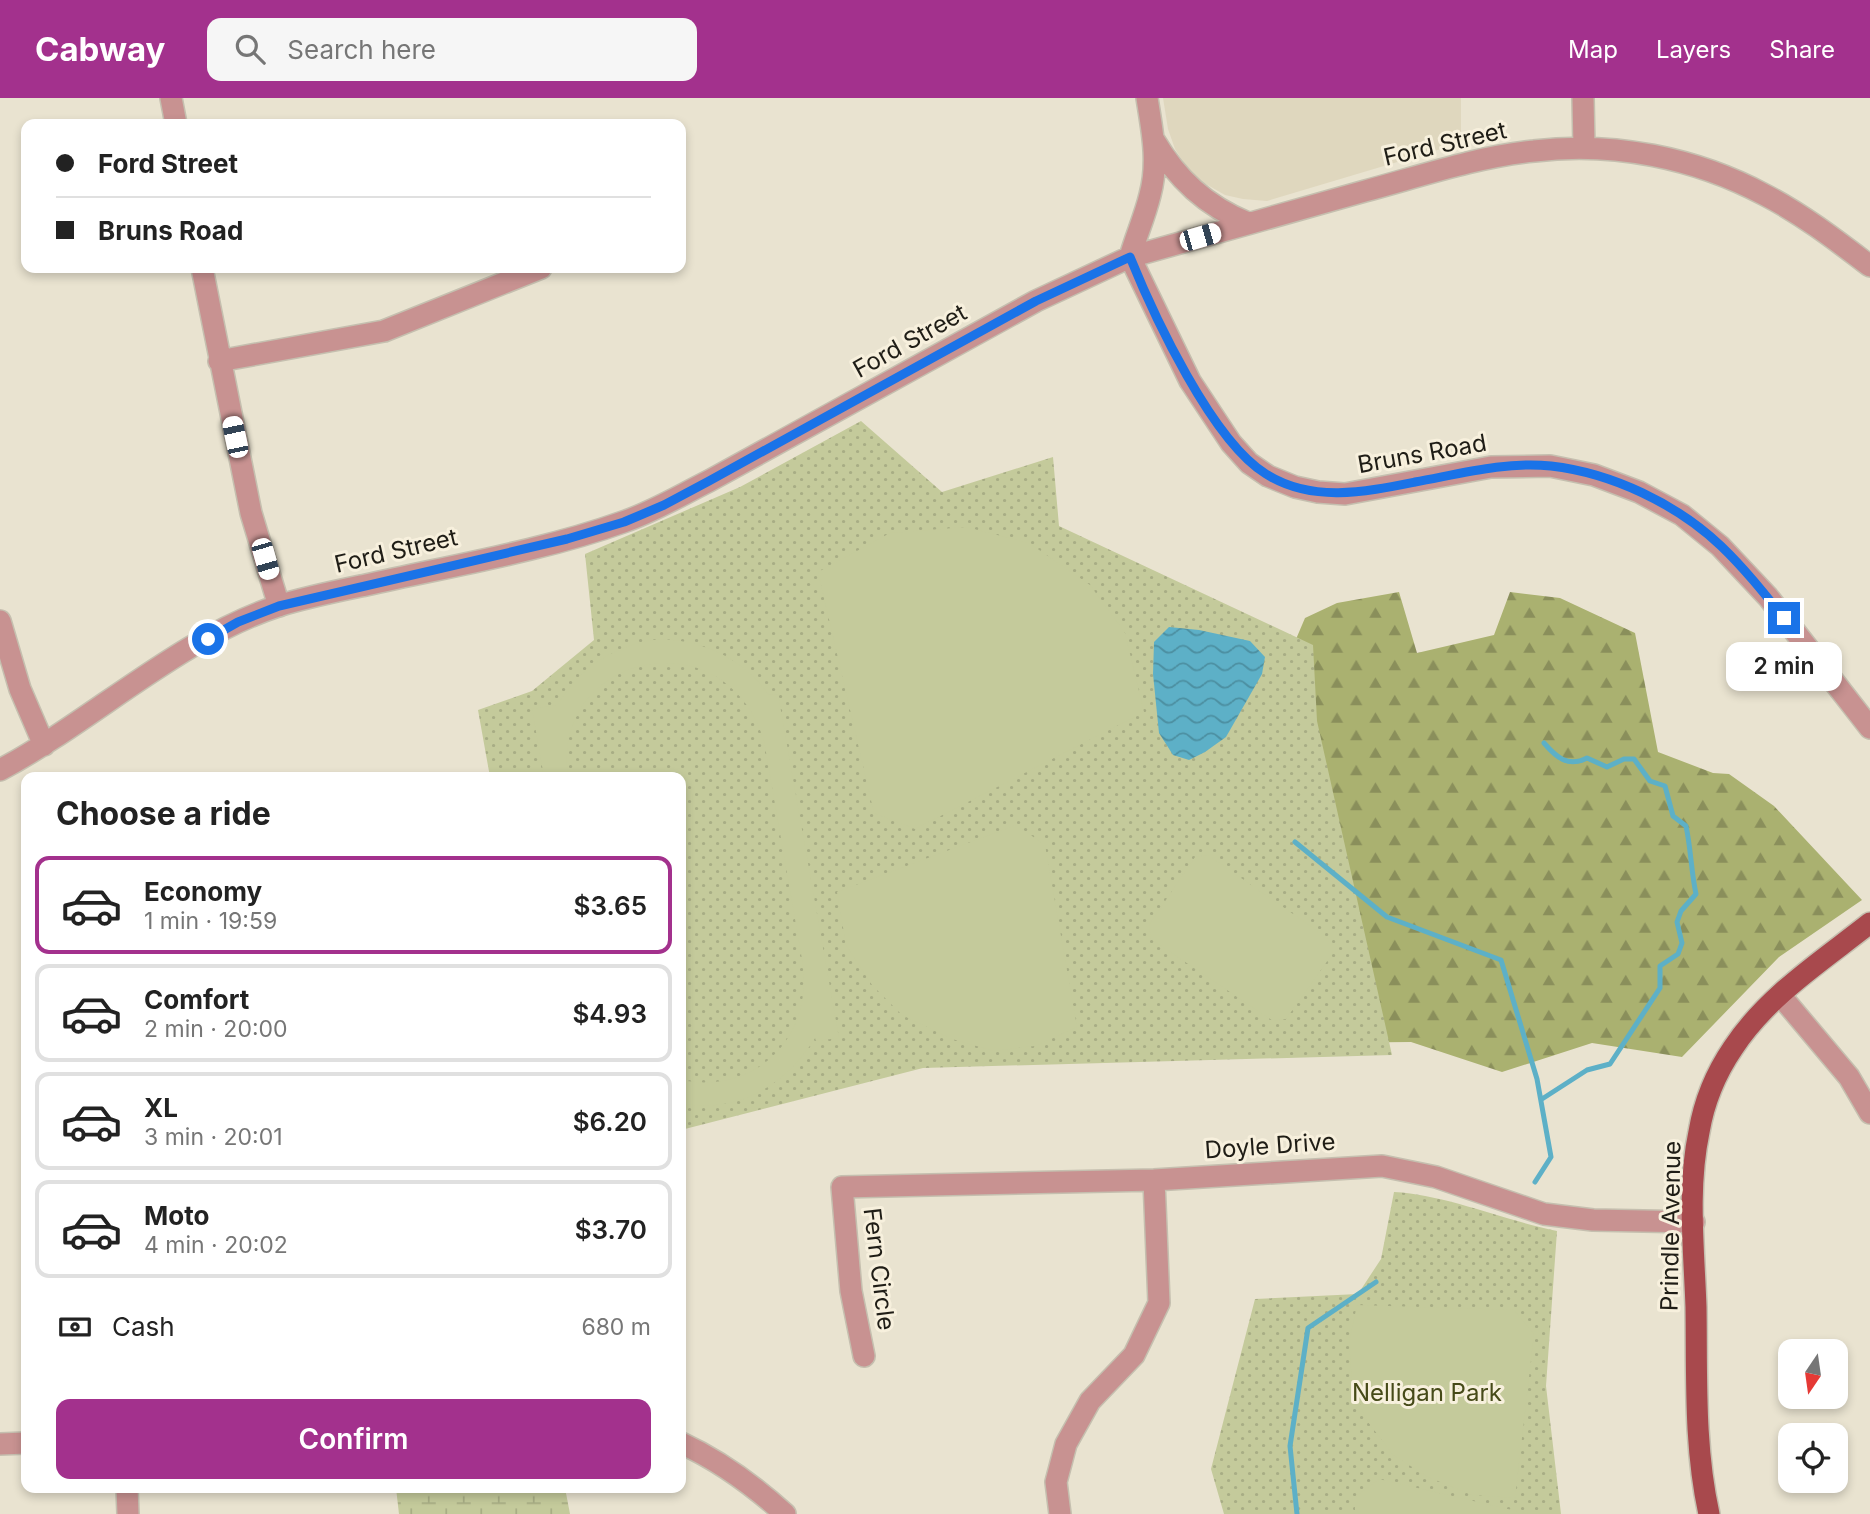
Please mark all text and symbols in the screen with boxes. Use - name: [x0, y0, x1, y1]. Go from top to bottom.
- search box: [207, 18, 697, 81]
- text: Cabway: [35, 29, 165, 69]
- icon: search: [231, 30, 269, 68]
- text: Search here: [287, 34, 436, 65]
- text: Map: [1568, 35, 1618, 64]
- text: Layers: [1656, 35, 1731, 64]
- text: Share: [1769, 35, 1835, 64]
- street label: Ford Street: [1381, 115, 1509, 172]
- text: Ford Street: [98, 148, 238, 179]
- text: Bruns Road: [98, 215, 243, 246]
- car: [1177, 221, 1224, 253]
- street label: Ford Street: [848, 297, 972, 384]
- car: [221, 414, 250, 460]
- street label: Bruns Road: [1355, 428, 1489, 479]
- street label: Ford Street: [332, 522, 460, 579]
- car: [250, 536, 281, 582]
- route end: [1768, 602, 1800, 634]
- route start: [192, 623, 224, 655]
- callout: 2 min: [1726, 642, 1842, 692]
- text: 2 min: [1754, 652, 1814, 680]
- text: Choose a ride: [56, 794, 271, 833]
- icon: car: [60, 874, 123, 937]
- text: Economy: [144, 876, 262, 907]
- text: $3.65: [574, 890, 647, 921]
- text: 1 min · 19:59: [144, 907, 277, 935]
- icon: car: [60, 982, 123, 1045]
- text: Comfort: [144, 984, 249, 1015]
- text: $4.93: [572, 998, 647, 1029]
- text: 2 min · 20:00: [144, 1015, 288, 1043]
- icon: car: [60, 1090, 123, 1153]
- text: XL: [144, 1092, 178, 1123]
- text: $6.20: [573, 1106, 647, 1137]
- text: 3 min · 20:01: [144, 1123, 283, 1151]
- street label: Doyle Drive: [1204, 1126, 1336, 1165]
- street label: Prindle Avenue: [1655, 1141, 1686, 1311]
- icon: car: [60, 1198, 123, 1261]
- text: Moto: [144, 1200, 209, 1231]
- street label: Fern Circle: [858, 1206, 901, 1332]
- text: $3.70: [575, 1214, 647, 1245]
- text: 4 min · 20:02: [144, 1231, 288, 1259]
- icon: cash: [56, 1308, 94, 1346]
- text: Cash: [112, 1311, 175, 1342]
- text: 680 m: [581, 1313, 651, 1341]
- north arrow: [1778, 1339, 1848, 1409]
- map controls: [1778, 1339, 1848, 1493]
- park label: Nelligan Park: [1352, 1378, 1502, 1407]
- button: Confirm: [56, 1399, 651, 1479]
- button: locate: [1778, 1423, 1848, 1493]

